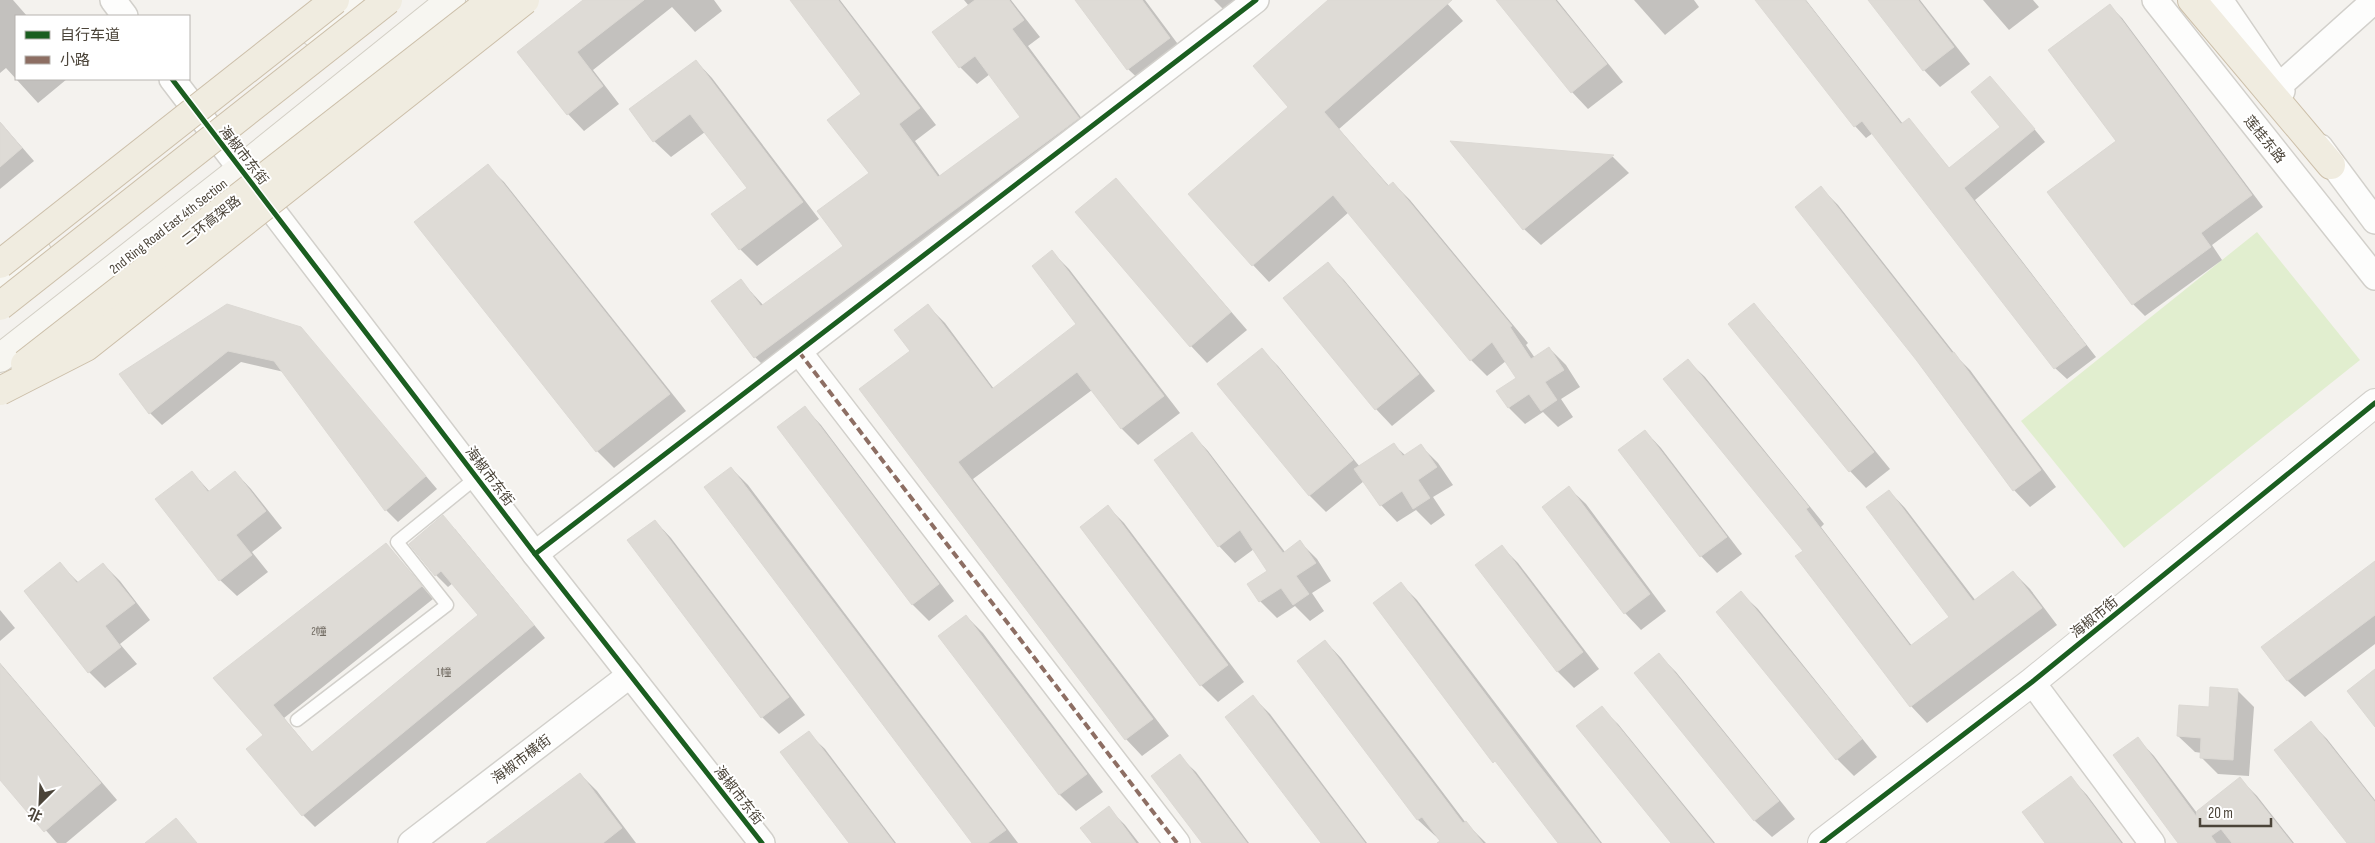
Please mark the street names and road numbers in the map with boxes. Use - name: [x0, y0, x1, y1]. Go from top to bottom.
- street label: 莲桂东路: [2240, 112, 2289, 166]
- street label: 海椒市东街: [215, 122, 272, 188]
- street label: 2nd Ring Road East 4th Section: [106, 175, 231, 278]
- street label: 二环高架路: [178, 192, 244, 249]
- street label: 海椒市东街: [462, 443, 517, 509]
- street label: 海椒市街: [2067, 593, 2121, 642]
- street label: 海椒市横街: [488, 732, 554, 787]
- street label: 海椒市东街: [710, 762, 767, 828]

